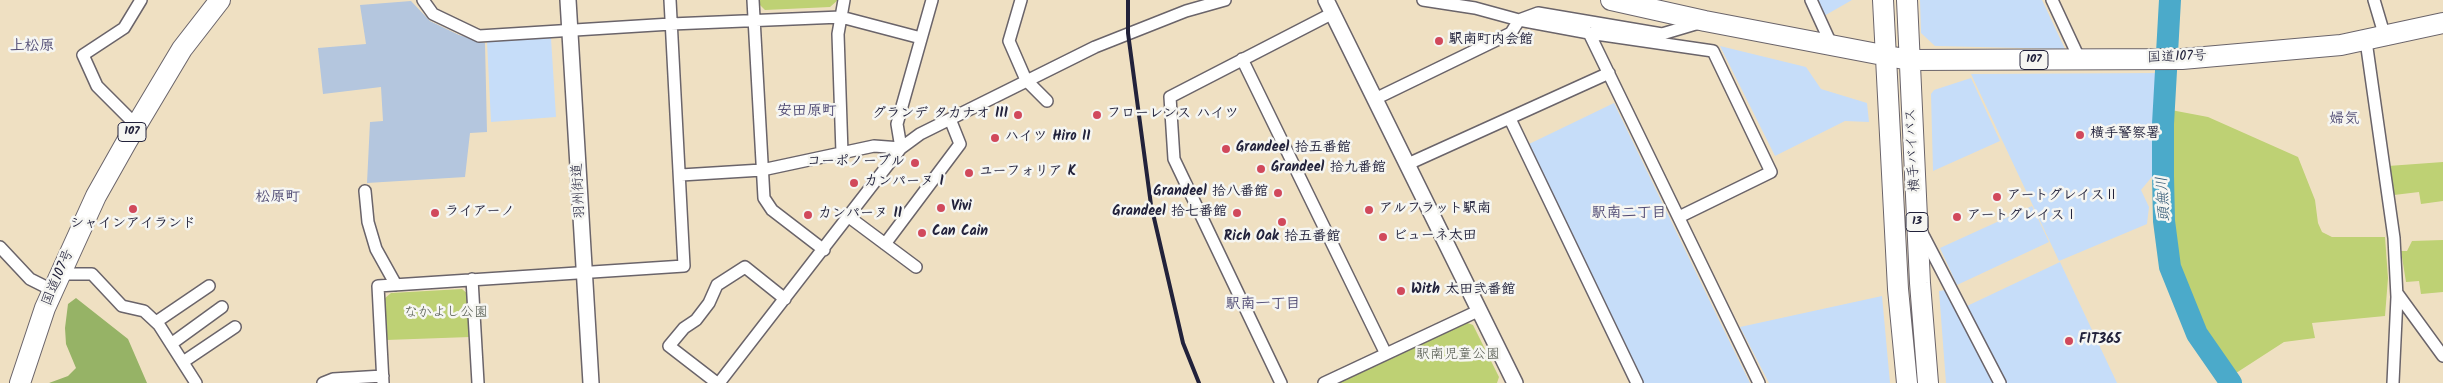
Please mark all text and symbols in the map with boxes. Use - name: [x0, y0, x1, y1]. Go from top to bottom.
- place label: 駅南町内会館: [1449, 33, 1533, 49]
- marker: 駅南町内会館: [1433, 35, 1445, 47]
- district label: 上松原: [10, 38, 54, 56]
- street label: 国道107号: [2147, 49, 2207, 67]
- road number: 107: [2020, 50, 2048, 70]
- district label: 安田原町: [777, 103, 837, 121]
- place label: グランデ タカナオ III: [872, 107, 1008, 123]
- place label: フローレンス ハイツ: [1107, 107, 1238, 123]
- street label: 横手バイパス: [1903, 108, 1925, 192]
- marker: グランデ タカナオ III: [1012, 109, 1024, 121]
- marker: フローレンス ハイツ: [1091, 109, 1103, 121]
- district label: 婦気: [2329, 111, 2359, 129]
- road number: 107: [118, 122, 146, 142]
- place label: 横手警察署: [2090, 127, 2160, 143]
- marker: 横手警察署: [2074, 129, 2086, 141]
- place label: ハイツ Hiro II: [1005, 130, 1091, 146]
- marker: ハイツ Hiro II: [989, 132, 1001, 144]
- place label: Grandeel 拾五番館: [1236, 141, 1351, 157]
- marker: Grandeel 拾五番館: [1220, 143, 1232, 155]
- place label: コーポノーブル: [807, 155, 905, 171]
- marker: コーポノーブル: [909, 157, 921, 169]
- place label: Grandeel 拾九番館: [1271, 161, 1386, 177]
- street label: 羽州街道: [570, 163, 590, 219]
- marker: Grandeel 拾九番館: [1255, 163, 1267, 175]
- place label: ユーフォリア K: [979, 165, 1076, 181]
- marker: ユーフォリア K: [963, 167, 975, 179]
- place label: カンパーヌ I: [864, 175, 944, 191]
- water label: 頭無川: [2154, 176, 2176, 222]
- marker: カンパーヌ I: [848, 177, 860, 189]
- place label: Grandeel 拾八番館: [1153, 185, 1268, 201]
- marker: Grandeel 拾八番館: [1272, 187, 1284, 199]
- district label: 松原町: [256, 189, 300, 207]
- place label: アートグレイスⅡ: [2007, 189, 2118, 205]
- marker: アートグレイスⅡ: [1991, 191, 2003, 203]
- place label: Vivi: [951, 200, 972, 216]
- marker: Vivi: [935, 202, 947, 214]
- place label: アルフラット駅南: [1379, 202, 1491, 218]
- marker: シャインアイランド: [127, 203, 139, 215]
- marker: アルフラット駅南: [1363, 204, 1375, 216]
- place label: ライアーノ: [445, 205, 514, 221]
- place label: Grandeel 拾七番館: [1112, 205, 1227, 221]
- district label: 駅南二丁目: [1592, 205, 1666, 223]
- marker: ライアーノ: [429, 207, 441, 219]
- place label: カンパーヌ II: [818, 207, 902, 223]
- marker: Grandeel 拾七番館: [1231, 207, 1243, 219]
- marker: カンパーヌ II: [802, 209, 814, 221]
- place label: アートグレイスⅠ: [1967, 209, 2078, 225]
- marker: アートグレイスⅠ: [1951, 211, 1963, 223]
- road number: 13: [1906, 212, 1928, 232]
- marker: Rich Oak 拾五番館: [1276, 216, 1288, 228]
- place label: シャインアイランド: [70, 217, 196, 233]
- place label: Can Cain: [932, 225, 988, 241]
- marker: Can Cain: [916, 227, 928, 239]
- place label: ビューネ太田: [1393, 229, 1477, 245]
- place label: Rich Oak 拾五番館: [1224, 230, 1340, 246]
- marker: ビューネ太田: [1377, 231, 1389, 243]
- street label: 国道107号: [40, 247, 78, 309]
- place label: With 太田弐番館: [1411, 283, 1515, 299]
- marker: With 太田弐番館: [1395, 285, 1407, 297]
- district label: 駅南一丁目: [1226, 296, 1300, 314]
- park label: なかよし公園: [404, 306, 488, 322]
- place label: FIT365: [2079, 333, 2121, 349]
- marker: FIT365: [2063, 335, 2075, 347]
- park label: 駅南児童公園: [1416, 348, 1500, 364]

